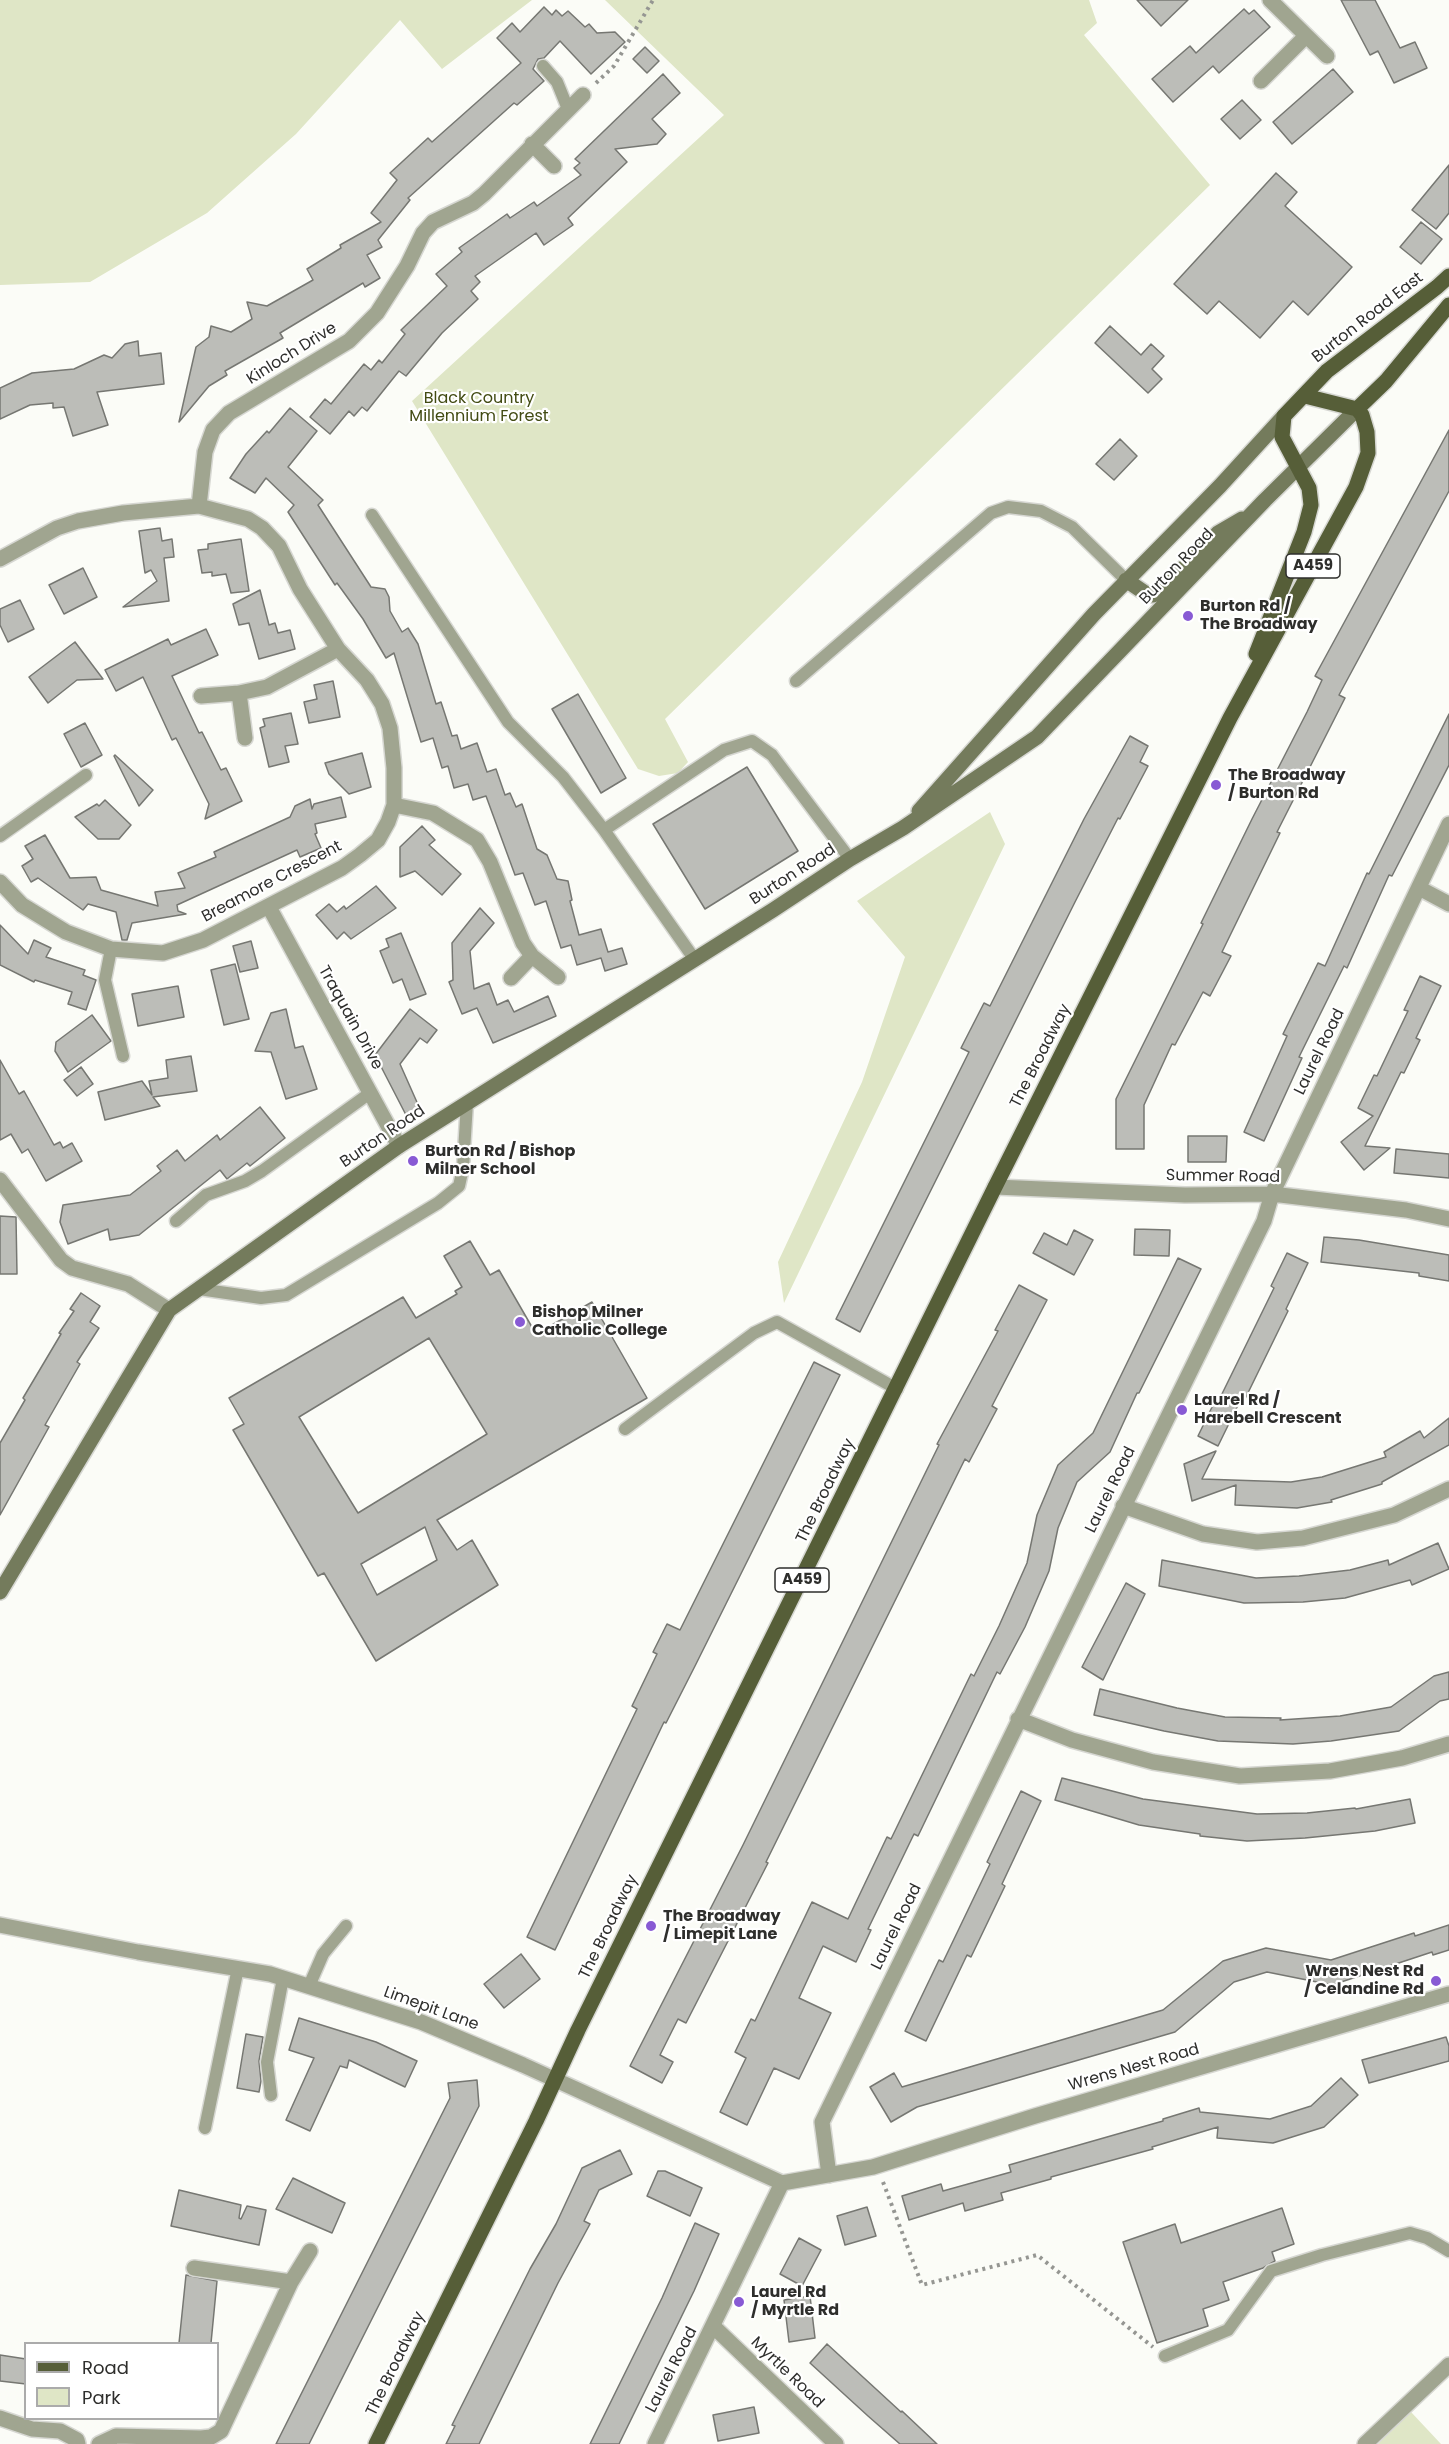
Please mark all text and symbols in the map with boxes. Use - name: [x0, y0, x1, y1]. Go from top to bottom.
- street label: Burton Road East: [1309, 269, 1427, 367]
- street label: Kinloch Drive: [244, 319, 340, 389]
- park label: Black Country Millennium Forest: [409, 389, 549, 427]
- street label: Burton Road: [1136, 525, 1218, 609]
- road number: A459: [1286, 554, 1340, 578]
- place label: Burton Rd / The Broadway: [1200, 597, 1318, 635]
- marker: Burton Rd / The Broadway: [1181, 609, 1195, 623]
- place label: The Broadway / Burton Rd: [1228, 766, 1346, 804]
- marker: The Broadway / Burton Rd: [1209, 778, 1223, 792]
- street label: Breamore Crescent: [199, 837, 345, 927]
- street label: Burton Road: [747, 840, 839, 910]
- street label: Traquain Drive: [314, 963, 386, 1073]
- street label: The Broadway: [1007, 1001, 1075, 1111]
- street label: Laurel Road: [1291, 1006, 1349, 1098]
- street label: Burton Road: [337, 1102, 429, 1172]
- place label: Burton Rd / Bishop Milner School: [425, 1142, 575, 1180]
- marker: Burton Rd / Bishop Milner School: [406, 1154, 420, 1168]
- street label: Summer Road: [1166, 1166, 1280, 1188]
- place label: Bishop Milner Catholic College: [532, 1303, 667, 1341]
- marker: Bishop Milner Catholic College: [513, 1315, 527, 1329]
- place label: Laurel Rd / Harebell Crescent: [1194, 1391, 1341, 1429]
- marker: Laurel Rd / Harebell Crescent: [1175, 1403, 1189, 1417]
- street label: The Broadway: [792, 1436, 860, 1546]
- street label: Laurel Road: [1082, 1444, 1140, 1536]
- road number: A459: [775, 1568, 829, 1592]
- street label: The Broadway: [575, 1872, 643, 1982]
- street label: Laurel Road: [868, 1881, 926, 1973]
- place label: The Broadway / Limepit Lane: [663, 1907, 781, 1945]
- marker: The Broadway / Limepit Lane: [644, 1919, 658, 1933]
- place label: Wrens Nest Rd / Celandine Rd: [1304, 1962, 1424, 2000]
- marker: Wrens Nest Rd / Celandine Rd: [1429, 1974, 1443, 1988]
- street label: Limepit Lane: [381, 1983, 481, 2035]
- street label: Wrens Nest Road: [1066, 2040, 1202, 2096]
- place label: Laurel Rd / Myrtle Rd: [751, 2283, 839, 2321]
- marker: Laurel Rd / Myrtle Rd: [732, 2295, 746, 2309]
- street label: The Broadway: [362, 2309, 430, 2419]
- street label: Laurel Road: [642, 2324, 702, 2416]
- street label: Myrtle Road: [746, 2333, 828, 2413]
- legend: [24, 2342, 219, 2420]
- text: Road: [82, 2355, 129, 2380]
- text: Park: [82, 2385, 121, 2410]

